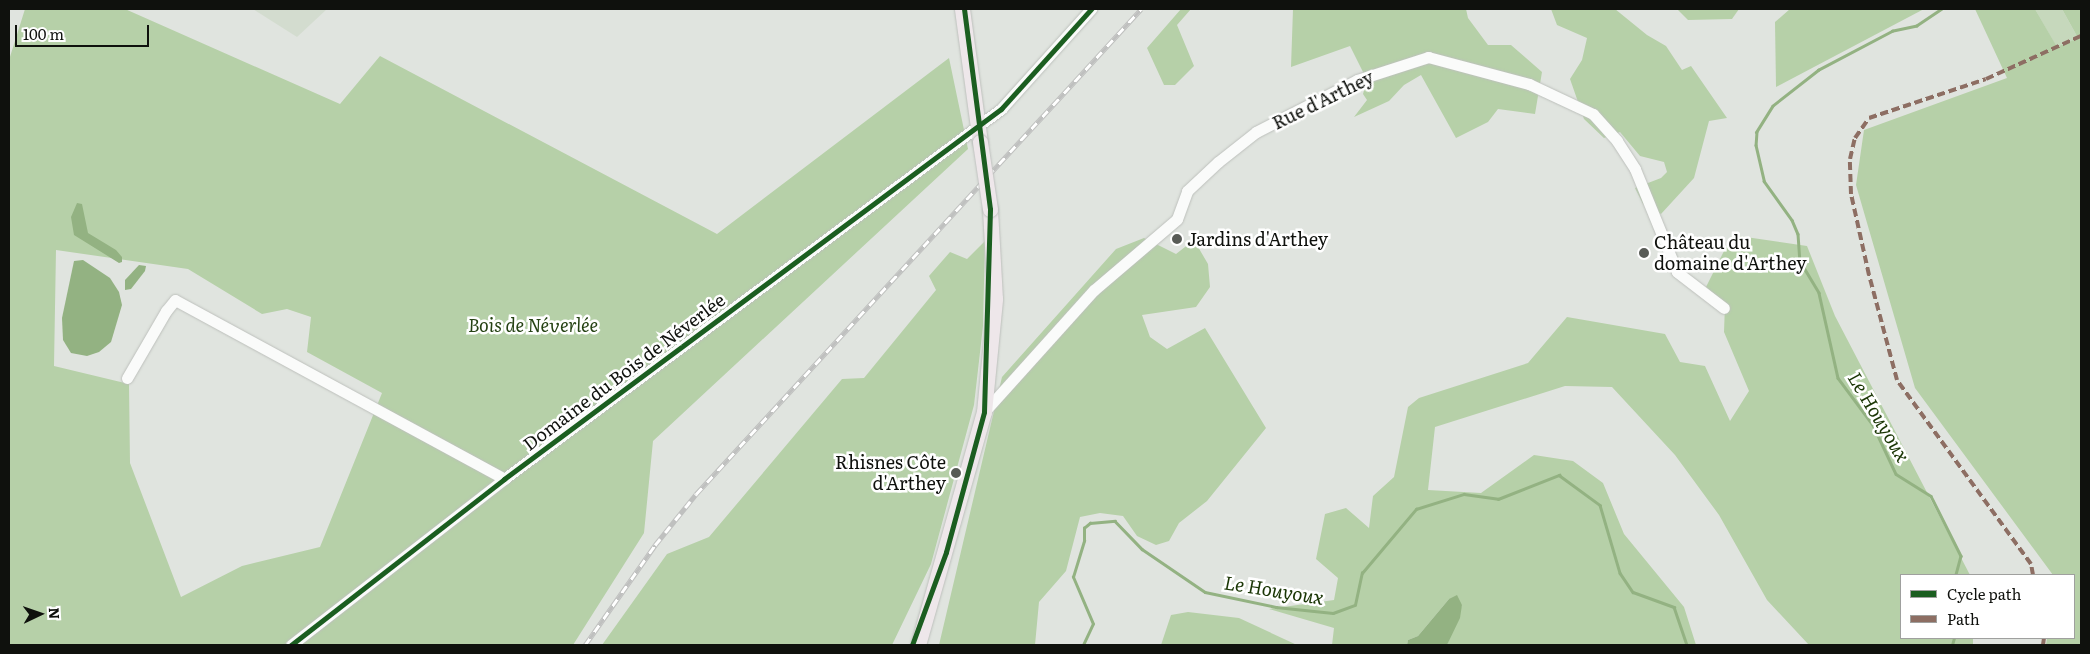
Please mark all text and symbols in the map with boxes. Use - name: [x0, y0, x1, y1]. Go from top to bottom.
- scale bar: [18, 15, 151, 47]
- text: 100 m: [23, 22, 64, 45]
- street label: Rue d'Arthey: [1269, 66, 1377, 134]
- place label: Jardins d'Arthey: [1187, 228, 1328, 250]
- place label: Château du domaine d'Arthey: [1654, 232, 1807, 274]
- marker: Jardins d'Arthey: [1171, 233, 1183, 245]
- marker: Château du domaine d'Arthey: [1638, 247, 1650, 259]
- street label: Domaine du Bois de Néverlée: [519, 289, 729, 455]
- park label: Bois de Néverlée: [468, 314, 598, 336]
- water label: Le Houyoux: [1843, 368, 1915, 466]
- place label: Rhisnes Côte d'Arthey: [835, 452, 946, 494]
- marker: Rhisnes Côte d'Arthey: [950, 467, 962, 479]
- water label: Le Houyoux: [1223, 571, 1325, 609]
- legend: [1900, 574, 2075, 639]
- text: Cycle path: [1947, 582, 2021, 605]
- north arrow: [15, 589, 65, 639]
- text: N: [45, 607, 65, 620]
- text: Path: [1947, 607, 1980, 630]

